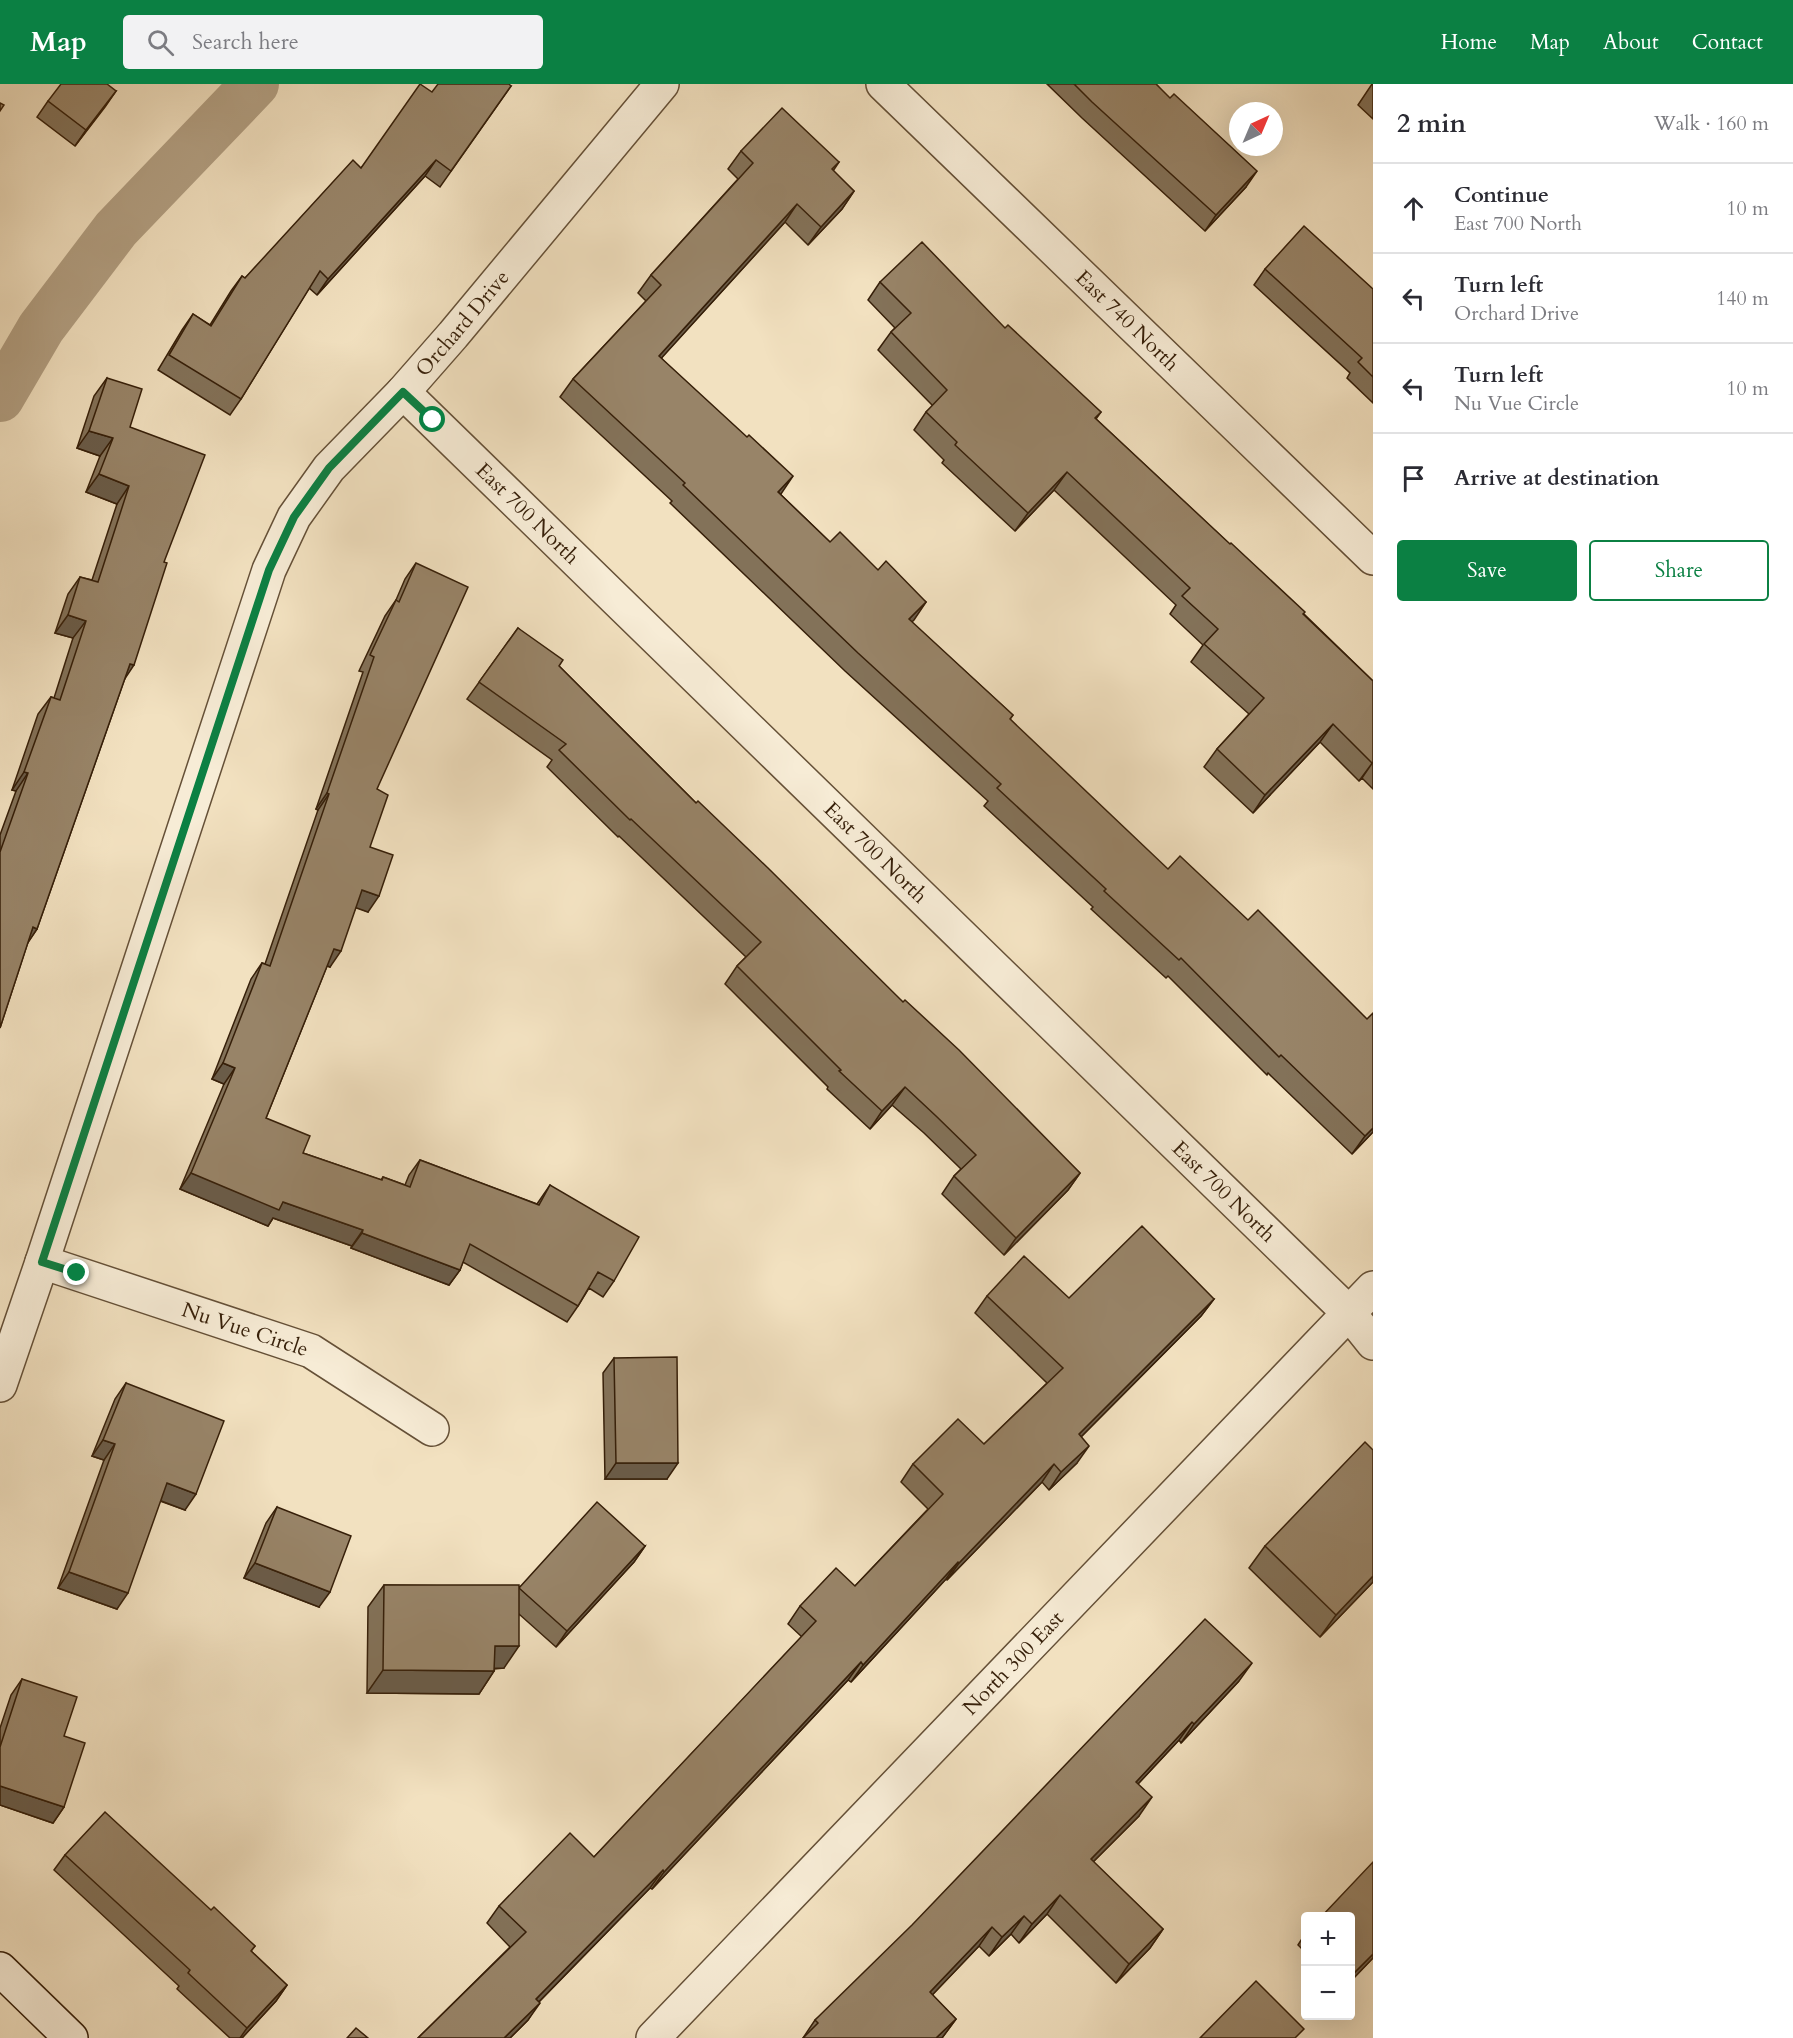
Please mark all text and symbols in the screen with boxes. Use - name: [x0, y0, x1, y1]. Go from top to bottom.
- search box: [123, 15, 543, 69]
- text: Map: [30, 23, 87, 61]
- icon: search: [144, 26, 177, 59]
- text: Search here: [192, 27, 299, 57]
- text: Home: [1441, 28, 1497, 57]
- text: Map: [1530, 28, 1570, 57]
- text: About: [1603, 28, 1659, 57]
- text: Contact: [1692, 28, 1763, 57]
- north arrow: [1229, 102, 1283, 156]
- text: 2 min: [1397, 106, 1466, 141]
- text: Walk · 160 m: [1654, 110, 1769, 137]
- text: Continue: [1454, 180, 1549, 210]
- icon: ahead: [1397, 192, 1430, 225]
- text: 10 m: [1726, 195, 1769, 222]
- text: East 700 North: [1454, 210, 1582, 237]
- street label: East 740 North: [1069, 263, 1186, 378]
- street label: Orchard Drive: [409, 264, 516, 383]
- text: Turn left: [1454, 270, 1543, 300]
- icon: left: [1397, 282, 1430, 315]
- text: 140 m: [1716, 285, 1769, 312]
- text: Orchard Drive: [1454, 300, 1579, 327]
- text: Turn left: [1454, 360, 1543, 390]
- icon: left: [1397, 372, 1430, 405]
- text: 10 m: [1726, 375, 1769, 402]
- text: Nu Vue Circle: [1454, 390, 1579, 417]
- route start: [419, 406, 445, 432]
- street label: East 700 North: [469, 456, 586, 571]
- icon: arrive: [1397, 462, 1430, 495]
- text: Arrive at destination: [1454, 463, 1659, 493]
- button: Save: [1397, 540, 1577, 601]
- button: Share: [1589, 540, 1769, 601]
- street label: East 700 North: [818, 795, 934, 910]
- street label: East 700 North: [1166, 1134, 1283, 1249]
- route end: [63, 1259, 89, 1285]
- street label: Nu Vue Circle: [178, 1295, 312, 1364]
- street label: North 300 East: [956, 1604, 1070, 1721]
- map controls: [1301, 1912, 1355, 2020]
- button: +: [1301, 1912, 1355, 1966]
- button: −: [1301, 1966, 1355, 2020]

